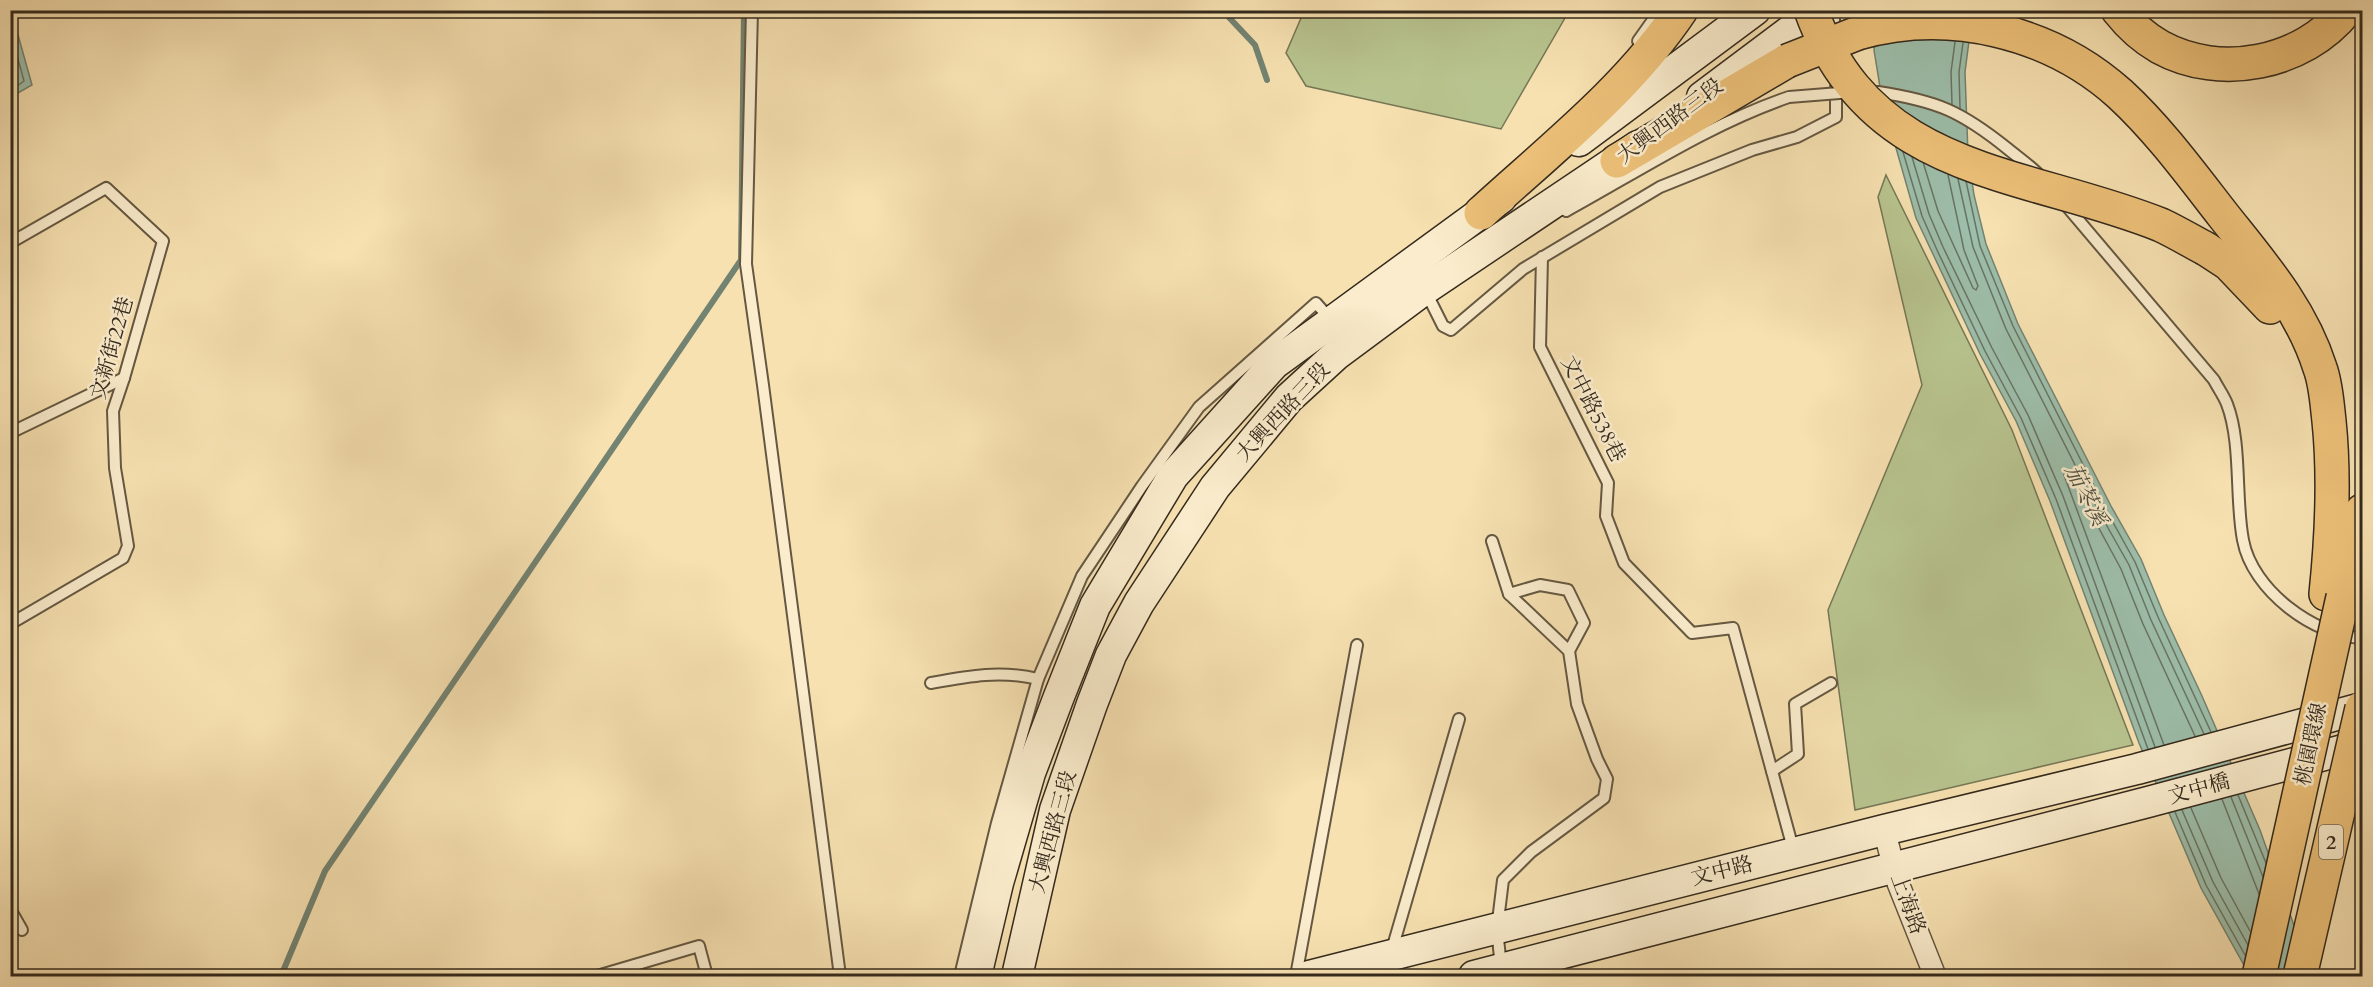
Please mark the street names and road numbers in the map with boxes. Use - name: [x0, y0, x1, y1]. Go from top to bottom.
- street label: 大興西路三段: [1611, 72, 1729, 170]
- street label: 文新街22巷: [84, 293, 140, 403]
- street label: 文中路538巷: [1554, 351, 1632, 467]
- street label: 大興西路三段: [1229, 356, 1337, 468]
- street label: 桃園環線: [2288, 700, 2334, 788]
- street label: 大興西路三段: [1023, 767, 1083, 897]
- street label: 文中橋: [2165, 767, 2233, 811]
- road number: 2: [2319, 825, 2343, 859]
- street label: 文中路: [1688, 849, 1756, 893]
- street label: 上海路: [1884, 869, 1932, 939]

